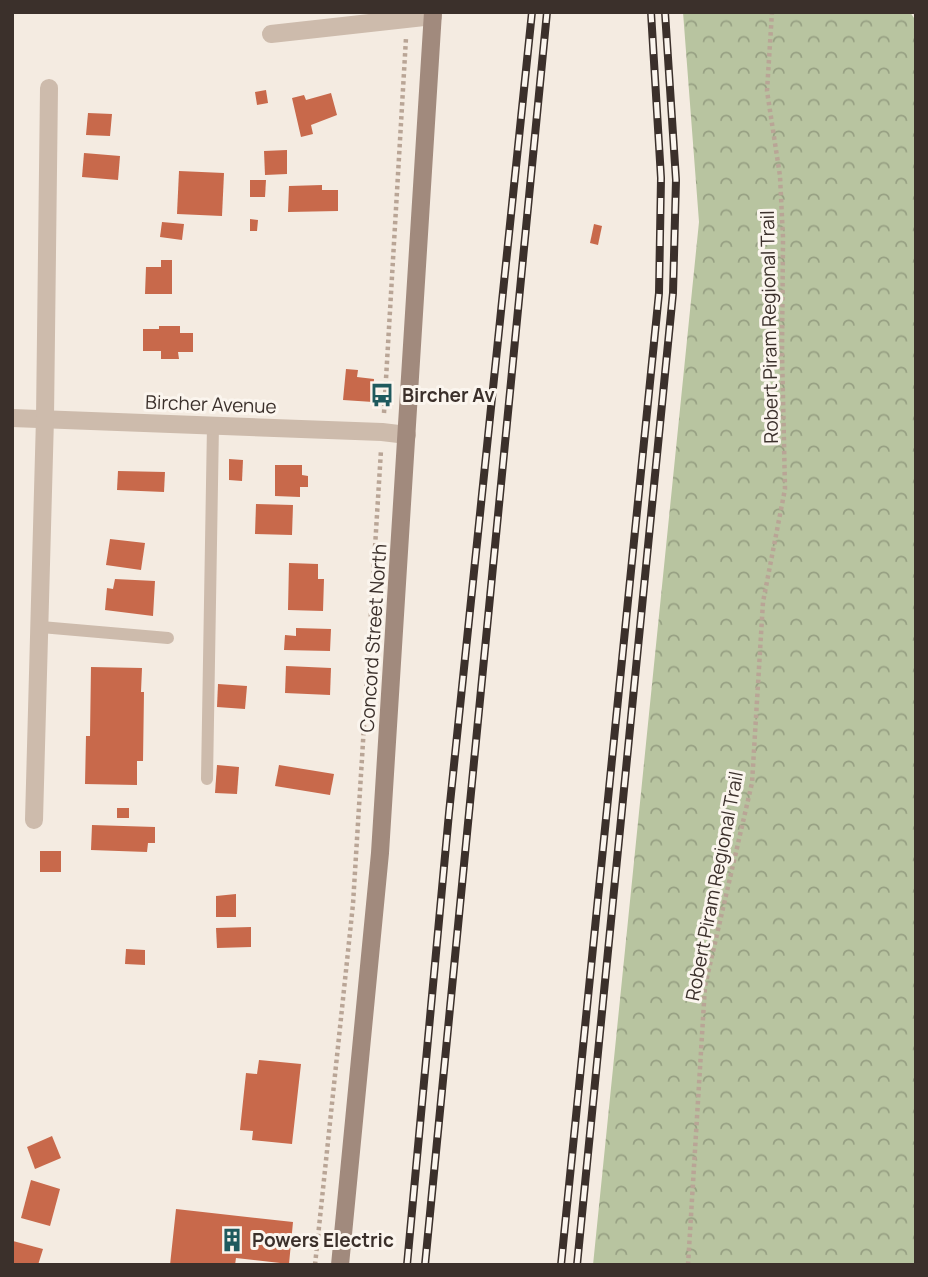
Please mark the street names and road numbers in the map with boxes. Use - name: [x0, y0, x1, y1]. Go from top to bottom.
- street label: Robert Piram Regional Trail: [754, 210, 784, 444]
- street label: Bircher Avenue: [145, 389, 277, 419]
- street label: Concord Street North: [353, 543, 393, 733]
- street label: Robert Piram Regional Trail: [679, 769, 749, 1003]

